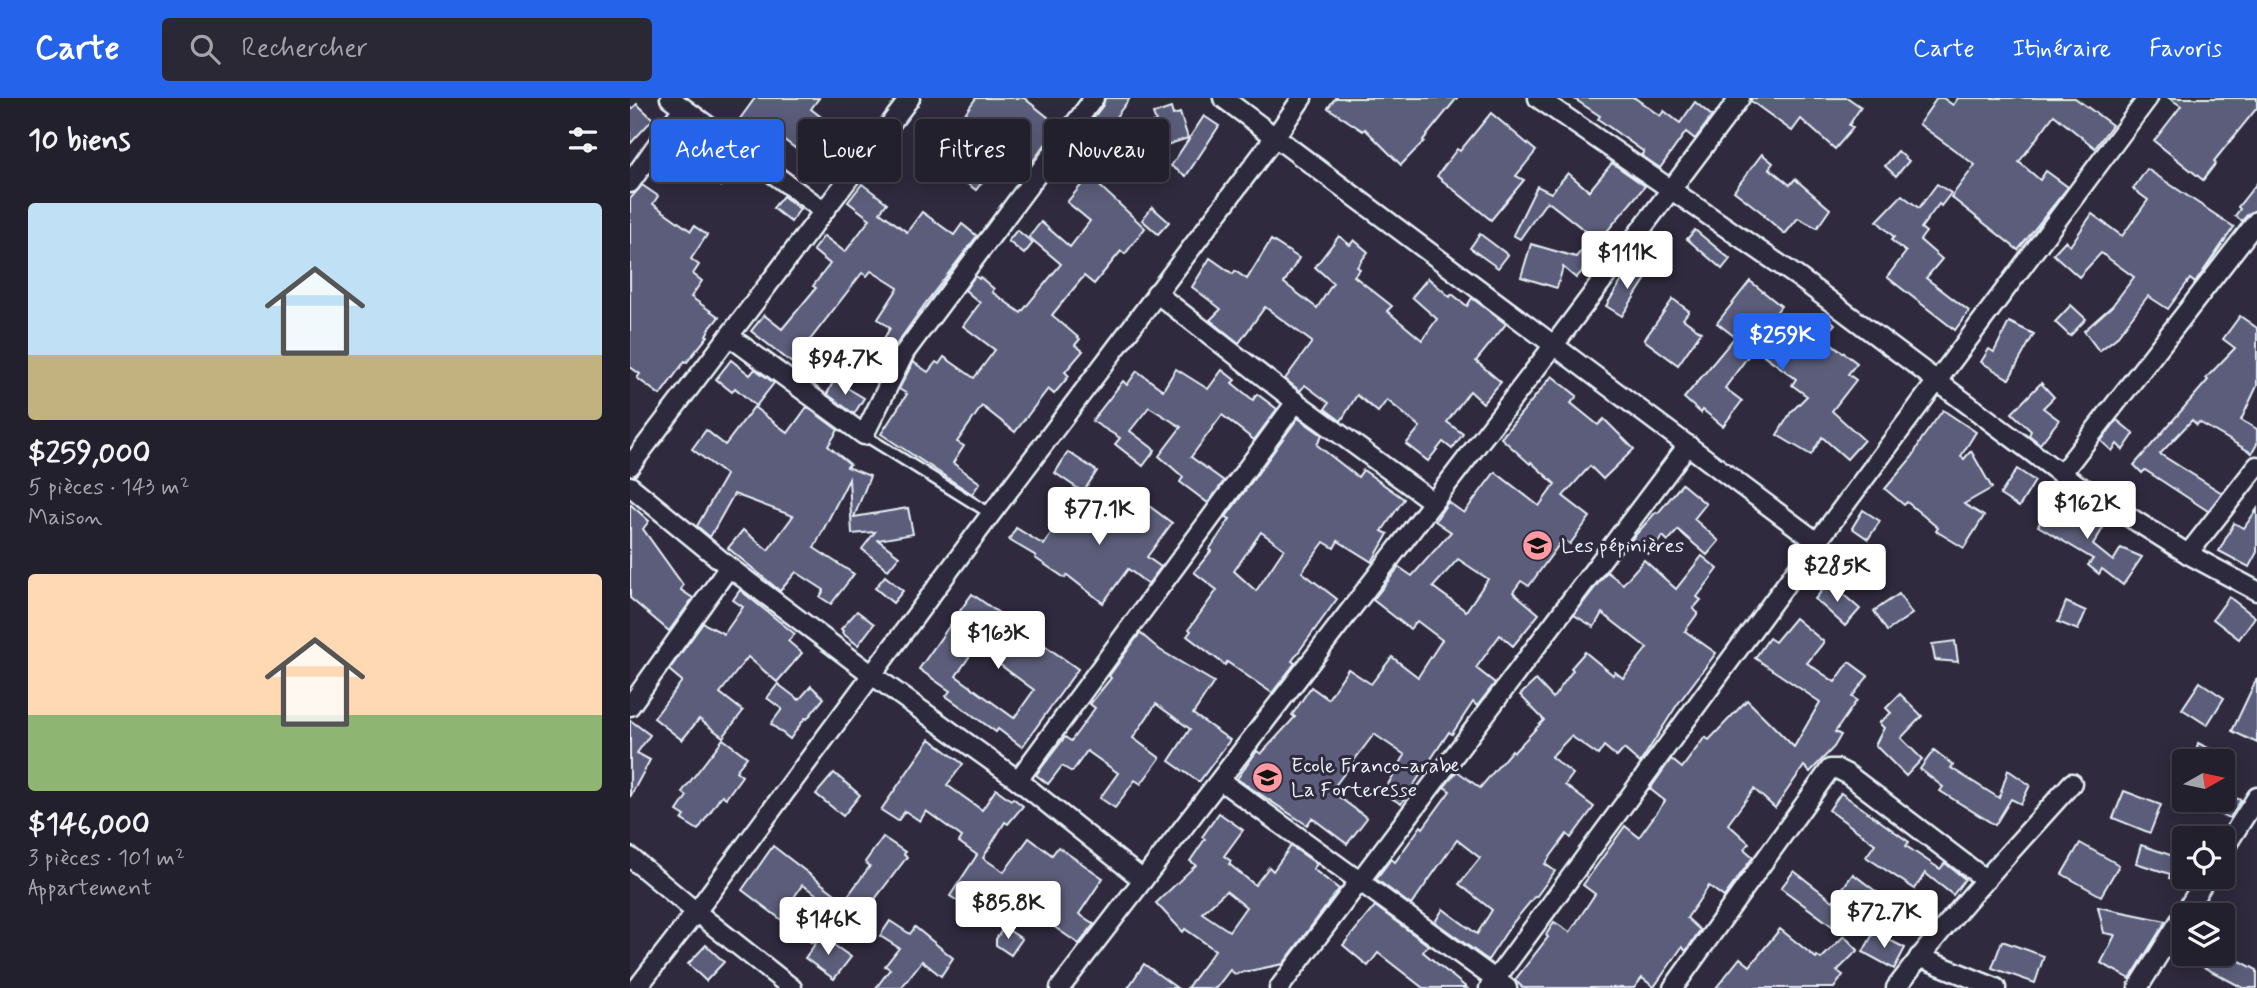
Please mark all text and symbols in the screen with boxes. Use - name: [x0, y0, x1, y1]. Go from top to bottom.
- search box: [162, 18, 652, 81]
- text: Carte: [35, 27, 120, 71]
- icon: search: [186, 30, 224, 68]
- text: Rechercher: [242, 32, 368, 66]
- text: Carte: [1913, 34, 1975, 65]
- text: Itinéraire: [2013, 34, 2111, 65]
- text: Favoris: [2149, 34, 2222, 65]
- chip: Acheter: [651, 119, 784, 182]
- chip: Louer: [798, 119, 901, 182]
- chip: Filtres: [915, 119, 1030, 182]
- chip: Nouveau: [1044, 119, 1169, 182]
- text: 10 biens: [28, 121, 130, 160]
- icon: filters: [564, 121, 602, 159]
- pin: $111K: [1578, 232, 1676, 291]
- text: $111K: [1598, 239, 1656, 269]
- icon: home: [252, 248, 378, 374]
- pin: $259K: [1733, 314, 1831, 373]
- text: $259K: [1749, 321, 1815, 351]
- pin: $94.7K: [788, 338, 902, 397]
- text: $94.7K: [808, 345, 882, 375]
- text: $259,000: [28, 434, 151, 473]
- text: 5 pièces · 143 m²: [28, 473, 190, 503]
- pin: $162K: [2038, 482, 2136, 541]
- pin: $77.1K: [1042, 488, 1156, 547]
- text: $162K: [2054, 489, 2120, 519]
- text: $77.1K: [1064, 495, 1134, 525]
- text: Maison: [28, 503, 103, 533]
- school or university icon: Les pépinières: [1521, 528, 1555, 562]
- place label: Les pépinières: [1561, 532, 1684, 560]
- pin: $285K: [1788, 545, 1886, 604]
- text: $285K: [1804, 552, 1870, 582]
- pin: $163K: [949, 612, 1047, 671]
- icon: home: [252, 619, 378, 745]
- text: $163K: [967, 619, 1029, 649]
- north arrow: [2172, 749, 2235, 812]
- map controls: [2172, 749, 2235, 966]
- place label: Ecole Franco-arabe La Forteresse: [1291, 752, 1459, 804]
- school or university icon: Ecole Franco-arabe La Forteresse: [1251, 760, 1285, 794]
- text: $146,000: [28, 805, 150, 844]
- button: locate: [2172, 826, 2235, 889]
- text: 3 pièces · 101 m²: [28, 844, 185, 874]
- text: Appartement: [28, 874, 152, 904]
- pin: $85.8K: [951, 882, 1065, 941]
- text: $85.8K: [972, 889, 1044, 919]
- pin: $72.7K: [1827, 890, 1941, 950]
- pin: $146K: [779, 898, 877, 957]
- text: $72.7K: [1847, 898, 1921, 928]
- button: layers: [2172, 903, 2235, 966]
- text: $146K: [796, 905, 860, 935]

